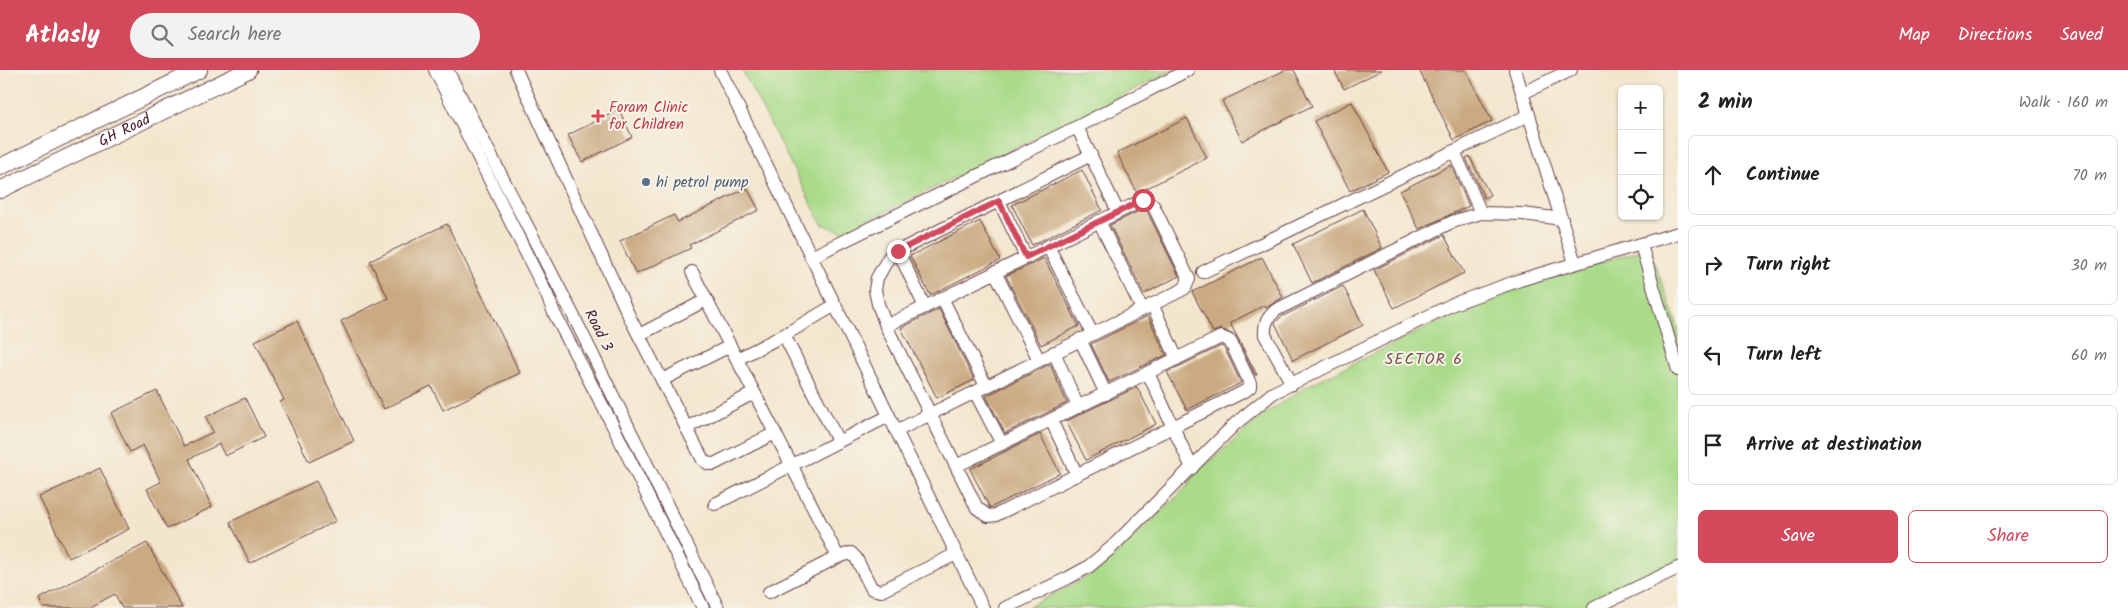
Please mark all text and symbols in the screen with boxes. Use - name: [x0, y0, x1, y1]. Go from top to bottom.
- search box: [130, 13, 480, 58]
- text: Atlasly: [25, 16, 100, 55]
- text: Search here: [188, 20, 281, 50]
- icon: search: [148, 21, 176, 49]
- text: Map: [1898, 21, 1930, 50]
- text: Directions: [1958, 21, 2032, 50]
- text: Saved: [2060, 21, 2103, 50]
- map controls: [1618, 85, 1663, 220]
- button: +: [1618, 85, 1663, 130]
- text: 2 min: [1698, 86, 1753, 119]
- text: Walk · 160 m: [2019, 90, 2108, 115]
- place label: Foram Clinic for Children: [609, 96, 688, 137]
- street label: GH Road: [95, 108, 155, 154]
- marker: Foram Clinic for Children: [591, 109, 605, 123]
- button: −: [1618, 130, 1663, 175]
- text: Continue: [1746, 160, 1819, 190]
- icon: ahead: [1699, 161, 1727, 189]
- text: 70 m: [2072, 163, 2107, 188]
- place label: hi petrol pump: [656, 171, 748, 195]
- button: locate: [1618, 175, 1663, 220]
- marker: hi petrol pump: [640, 176, 652, 188]
- route start: [1132, 189, 1155, 212]
- route end: [887, 240, 910, 263]
- text: Turn right: [1746, 250, 1831, 280]
- icon: right: [1699, 251, 1727, 279]
- text: 30 m: [2071, 253, 2107, 278]
- street label: Road 3: [577, 305, 619, 356]
- text: Turn left: [1746, 340, 1821, 370]
- icon: left: [1699, 341, 1727, 369]
- text: 60 m: [2071, 343, 2107, 368]
- district label: SECTOR 6: [1385, 347, 1463, 372]
- text: Arrive at destination: [1746, 430, 1922, 460]
- icon: arrive: [1699, 431, 1727, 459]
- button: Save: [1698, 510, 1898, 563]
- button: Share: [1908, 510, 2108, 563]

